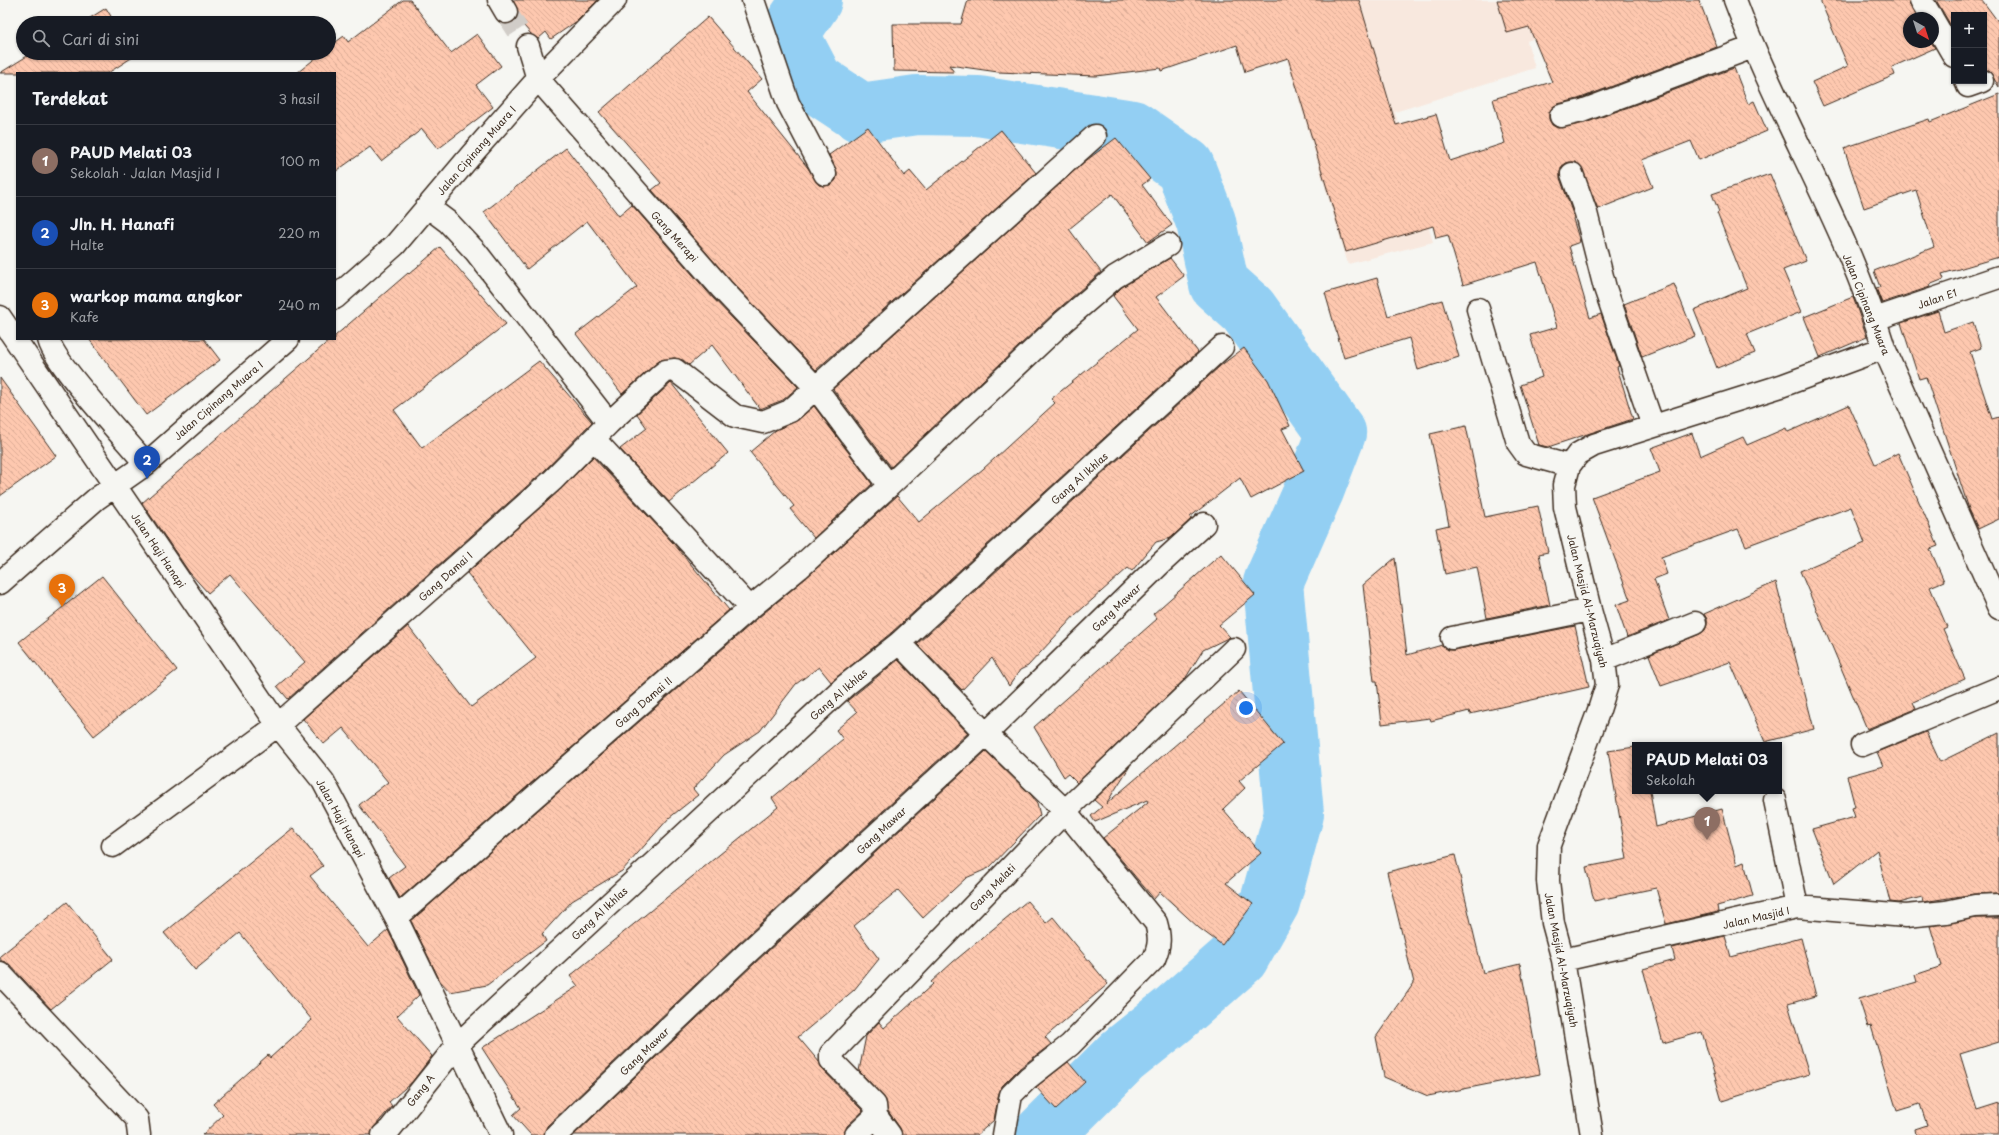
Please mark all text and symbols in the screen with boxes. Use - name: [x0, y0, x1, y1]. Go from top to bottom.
- north arrow: [1903, 12, 1939, 48]
- map controls: [1951, 12, 1987, 84]
- button: +: [1951, 12, 1987, 48]
- search box: [16, 16, 336, 60]
- icon: search: [30, 27, 52, 49]
- text: Cari di sini: [62, 27, 139, 50]
- button: −: [1951, 48, 1987, 84]
- text: Terdekat: [32, 85, 108, 111]
- text: 3 hasil: [279, 89, 320, 108]
- street label: Jalan Cipinang Muara I: [433, 102, 519, 198]
- text: PAUD Melati 03: [70, 140, 192, 163]
- text: 1: [42, 151, 48, 170]
- text: 100 m: [280, 151, 320, 170]
- text: Sekolah · Jalan Masjid I: [70, 163, 220, 182]
- street label: Gang Merapi: [648, 207, 702, 265]
- text: Jln. H. Hanafi: [70, 212, 174, 235]
- text: 2: [40, 223, 50, 242]
- text: 220 m: [278, 223, 320, 242]
- text: Halte: [70, 235, 104, 254]
- street label: Jalan Cipinang Muara: [1840, 251, 1894, 357]
- text: warkop mama angkor: [70, 284, 242, 307]
- street label: Jalan E1: [1915, 284, 1959, 312]
- text: 3: [41, 295, 49, 314]
- text: 240 m: [278, 295, 320, 314]
- text: Kafe: [70, 307, 99, 326]
- street label: Jalan Cipinang Muara I: [170, 357, 266, 443]
- pin: 2: [134, 446, 160, 479]
- street label: Gang Al Ikhlas: [1047, 448, 1111, 508]
- street label: Jalan Haji Hanapi: [128, 509, 190, 591]
- street label: Jalan Masjid Al-Marzuqiyah: [1563, 533, 1612, 670]
- street label: Gang Damai I: [415, 548, 475, 604]
- pin: 3: [49, 574, 75, 607]
- street label: Gang Mawar: [1088, 579, 1144, 634]
- street label: Gang Al Ikhlas: [806, 665, 870, 723]
- street label: Gang Damai II: [611, 673, 675, 731]
- your location: [1236, 698, 1256, 718]
- popup: [1632, 742, 1782, 794]
- text: PAUD Melati 03: [1646, 747, 1768, 770]
- text: Sekolah: [1646, 770, 1695, 789]
- street label: Jalan Haji Hanapi: [313, 776, 369, 860]
- street label: Gang Mawar: [853, 803, 910, 857]
- pin: 1: [1694, 807, 1720, 840]
- street label: Gang Melati: [966, 860, 1018, 914]
- street label: Gang Al Ikhlas: [568, 883, 631, 943]
- street label: Jalan Masjid Al-Marzuqiyah: [1541, 891, 1582, 1029]
- street label: Jalan Masjid I: [1721, 902, 1791, 932]
- street label: Gang Mawar: [616, 1023, 672, 1078]
- street label: Gang A: [403, 1070, 438, 1109]

